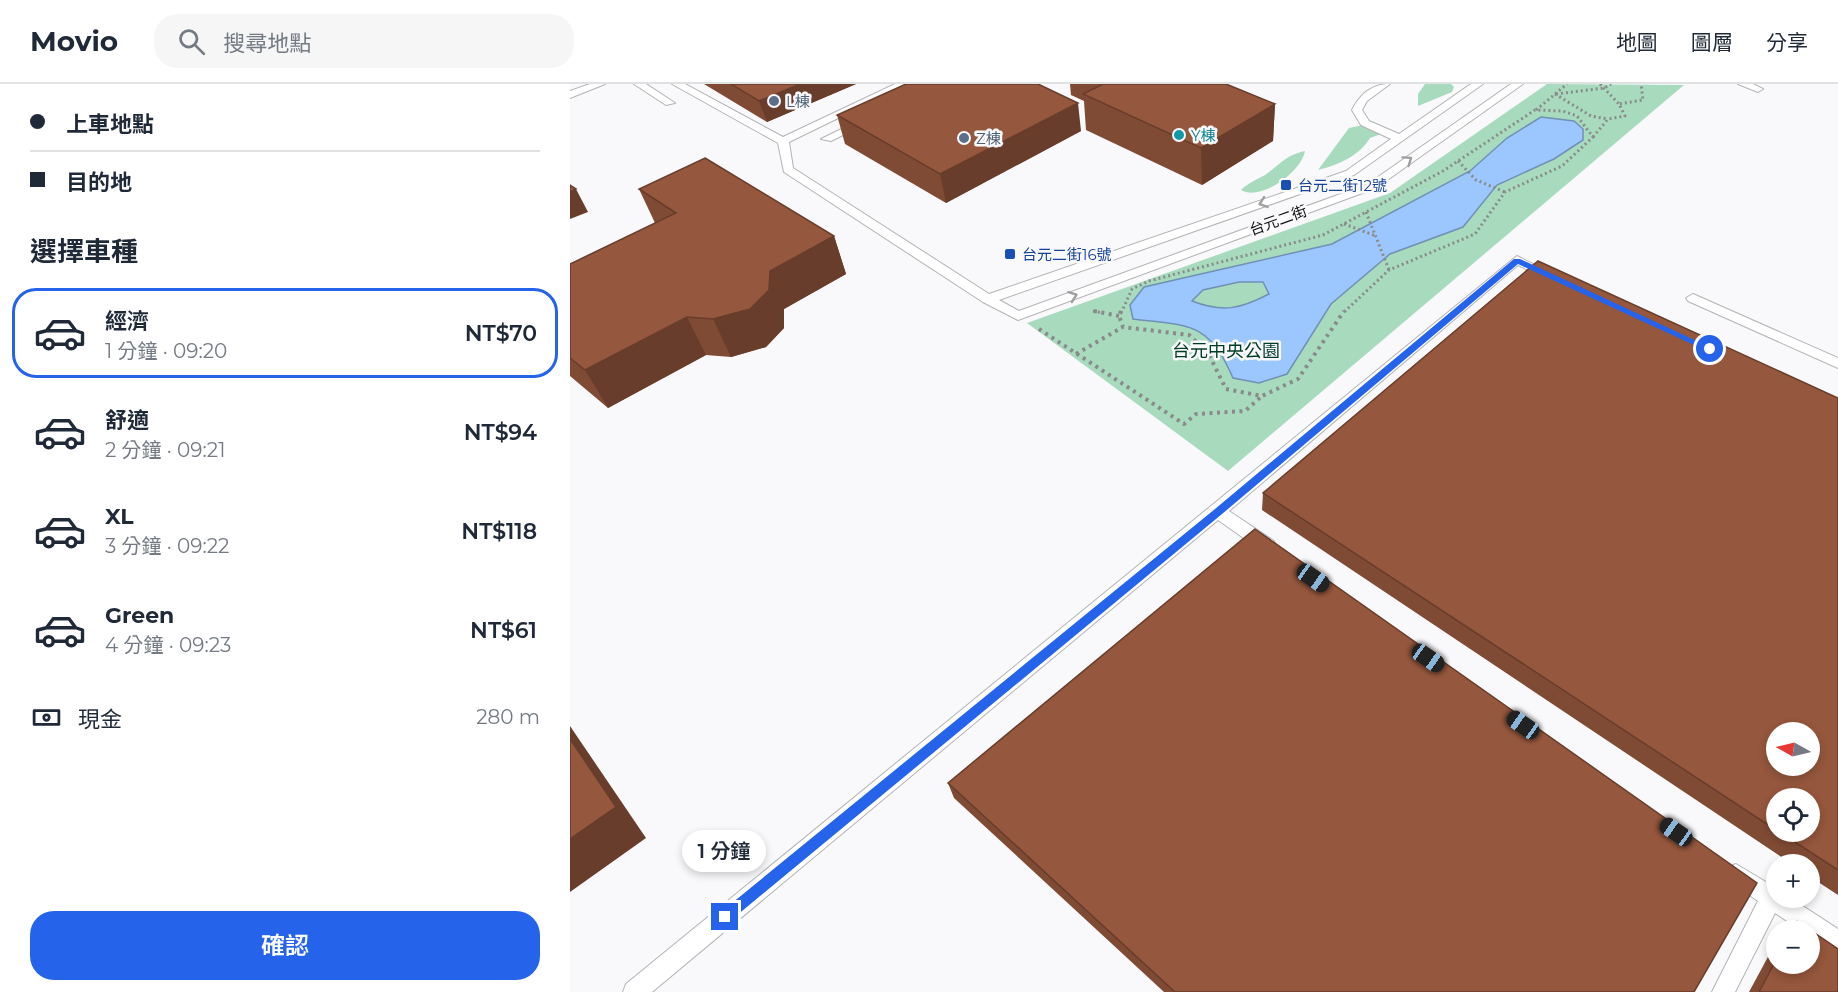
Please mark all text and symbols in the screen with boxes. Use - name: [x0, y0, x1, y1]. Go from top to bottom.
- search box: [154, 14, 574, 68]
- text: Movio: [30, 24, 118, 58]
- icon: search: [175, 25, 208, 58]
- text: 搜尋地點: [223, 30, 311, 57]
- text: 地圖: [1616, 30, 1658, 55]
- text: 圖層: [1691, 30, 1733, 55]
- text: 分享: [1766, 30, 1808, 55]
- place label: L棟: [786, 92, 810, 111]
- marker: L棟: [767, 94, 781, 108]
- text: 上車地點: [66, 111, 154, 138]
- place label: Y棟: [1191, 126, 1216, 145]
- marker: Y棟: [1172, 128, 1186, 142]
- place label: Z棟: [976, 129, 1001, 148]
- marker: Z棟: [957, 131, 971, 145]
- one-way arrow: [1402, 156, 1413, 167]
- text: 目的地: [66, 169, 132, 196]
- place label: 台元二街12號: [1298, 176, 1387, 195]
- marker: 台元二街12號: [1279, 178, 1293, 192]
- one-way arrow: [1258, 196, 1269, 209]
- street label: 台元二街: [1247, 201, 1309, 239]
- text: 選擇車種: [30, 235, 138, 268]
- place label: 台元二街16號: [1022, 245, 1112, 264]
- marker: 台元二街16號: [1003, 247, 1017, 261]
- one-way arrow: [1067, 291, 1078, 303]
- icon: car: [33, 306, 87, 360]
- text: 經濟: [105, 308, 149, 335]
- text: NT$70: [465, 320, 537, 347]
- route start: [1696, 335, 1723, 362]
- text: 1 分鐘 · 09:20: [105, 339, 227, 363]
- park label: 台元中央公園: [1172, 340, 1280, 362]
- icon: car: [33, 405, 87, 459]
- text: 舒適: [105, 407, 149, 434]
- text: NT$94: [464, 419, 537, 446]
- text: 2 分鐘 · 09:21: [105, 438, 225, 462]
- text: XL: [105, 503, 134, 530]
- icon: car: [33, 504, 87, 558]
- text: NT$118: [461, 518, 537, 545]
- text: 3 分鐘 · 09:22: [105, 534, 229, 558]
- car: [1293, 560, 1333, 596]
- text: Green: [105, 602, 174, 629]
- icon: car: [33, 603, 87, 657]
- text: NT$61: [470, 617, 537, 644]
- text: 4 分鐘 · 09:23: [105, 633, 231, 657]
- car: [1408, 640, 1448, 676]
- icon: cash: [30, 701, 63, 734]
- text: 280 m: [476, 705, 540, 729]
- text: 現金: [78, 706, 122, 733]
- car: [1503, 707, 1543, 743]
- north arrow: [1766, 722, 1820, 776]
- map controls: [1766, 722, 1820, 974]
- button: locate: [1766, 788, 1820, 842]
- car: [1656, 814, 1696, 850]
- callout: 1 分鐘: [683, 830, 767, 872]
- text: 1 分鐘: [697, 839, 751, 863]
- button: +: [1766, 854, 1820, 908]
- route end: [711, 903, 738, 930]
- button: 確認: [30, 911, 540, 980]
- button: −: [1766, 920, 1820, 974]

